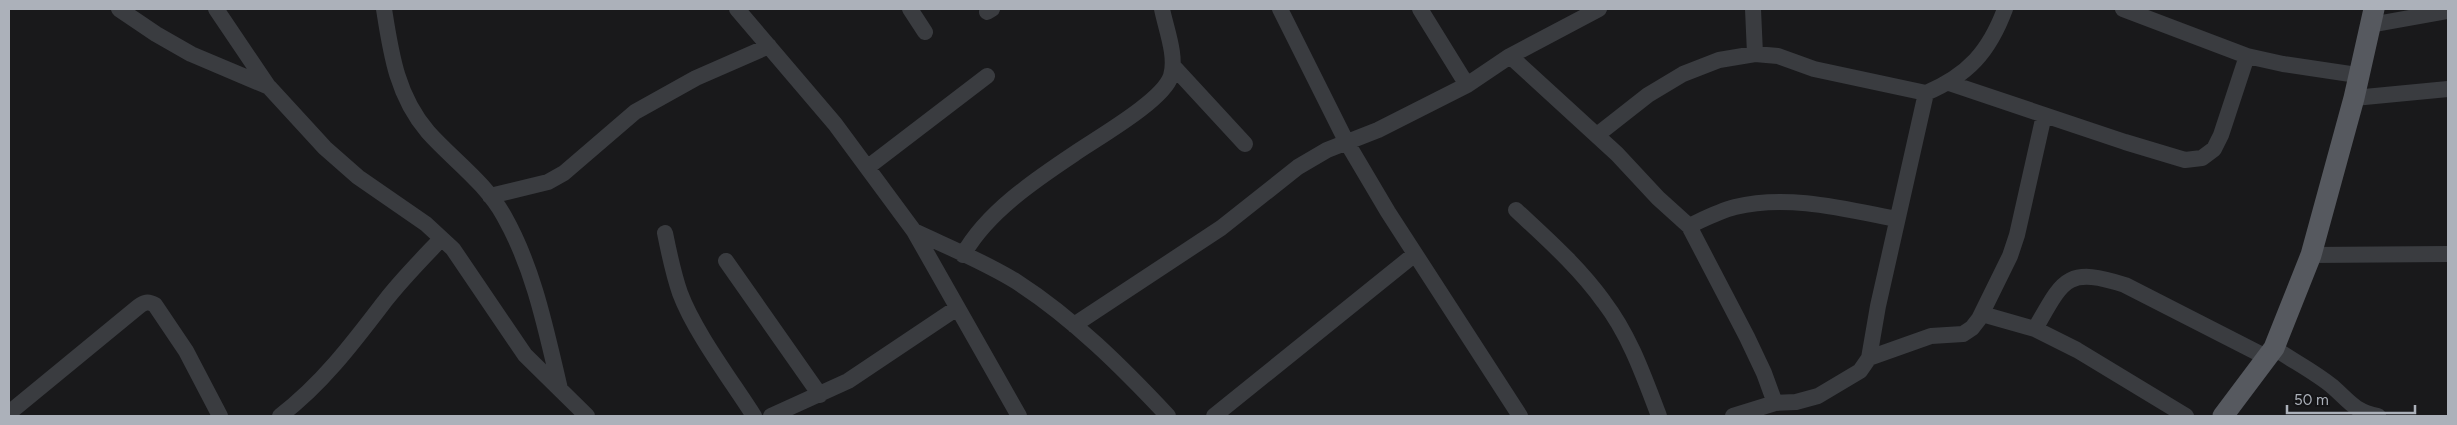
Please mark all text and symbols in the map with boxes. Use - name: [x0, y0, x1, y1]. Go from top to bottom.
- scale bar: [2287, 382, 2414, 414]
- text: 50 m: [2294, 391, 2329, 409]

